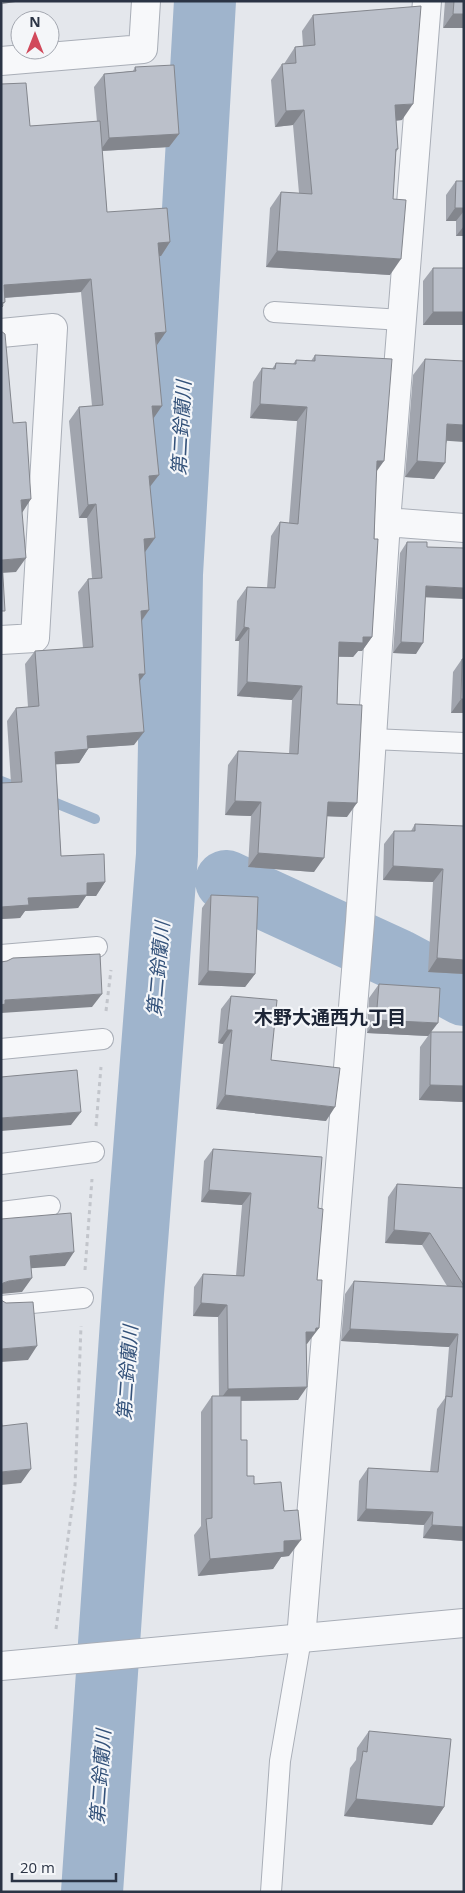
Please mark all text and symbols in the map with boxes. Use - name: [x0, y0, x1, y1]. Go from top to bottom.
- north arrow: [10, 10, 60, 60]
- text: N: [29, 12, 41, 31]
- water label: 第二鈴蘭川: [166, 378, 197, 476]
- water label: 第二鈴蘭川: [141, 919, 175, 1017]
- district label: 木野大通西九丁目: [254, 1004, 406, 1030]
- water label: 第二鈴蘭川: [111, 1323, 143, 1421]
- water label: 第二鈴蘭川: [84, 1727, 116, 1825]
- scale bar: [12, 1850, 116, 1882]
- text: 20 m: [20, 1857, 55, 1877]

